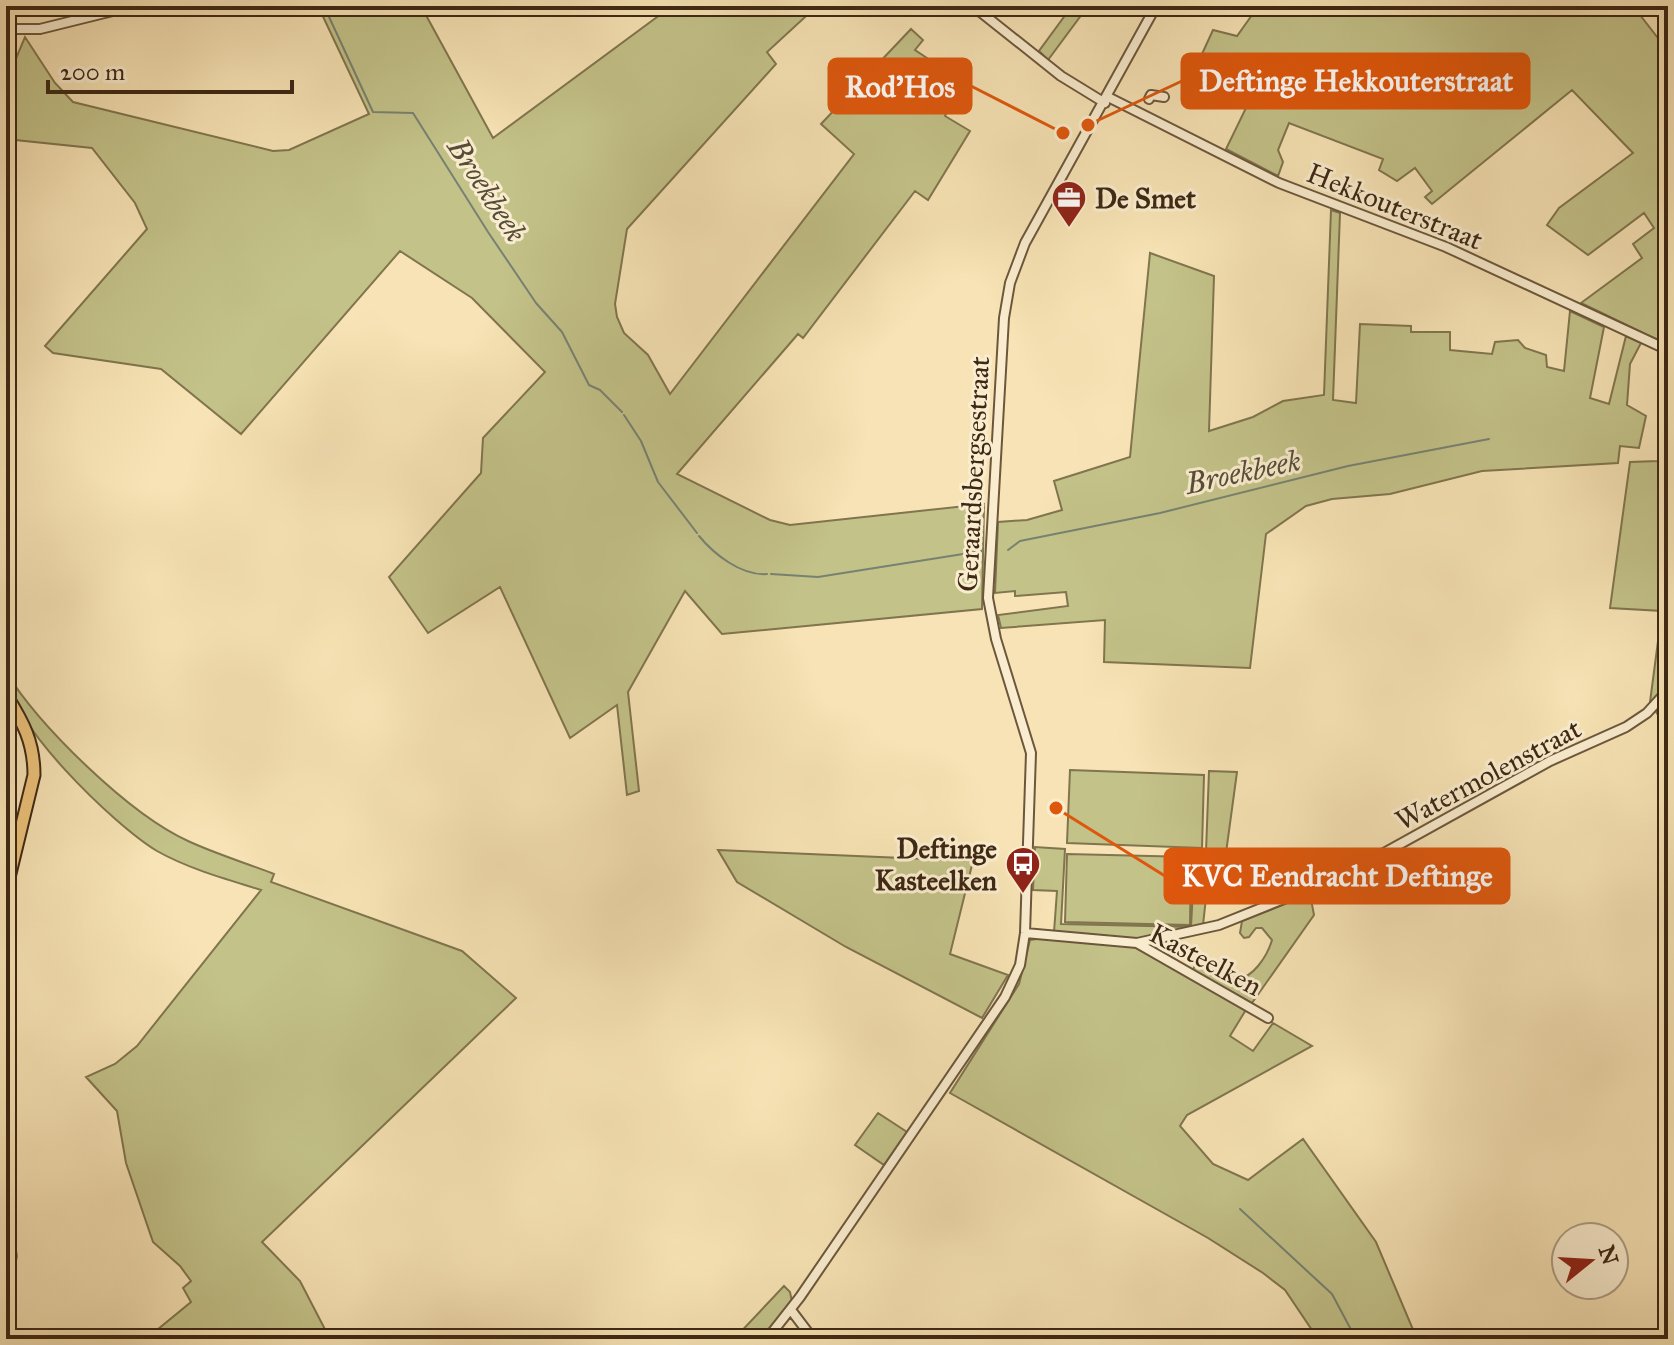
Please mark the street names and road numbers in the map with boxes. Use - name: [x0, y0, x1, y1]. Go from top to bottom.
- street label: Hekkouterstraat: [1302, 155, 1488, 258]
- street label: Geraardsbergsestraat: [950, 355, 997, 593]
- street label: Watermolenstraat: [1389, 711, 1587, 838]
- street label: Kasteelken: [1144, 915, 1268, 1004]

